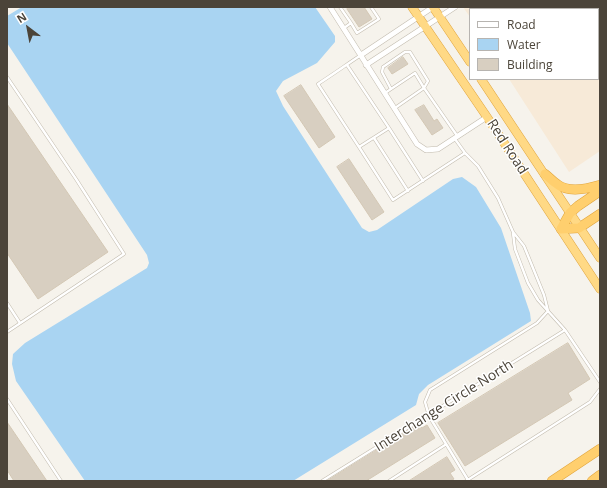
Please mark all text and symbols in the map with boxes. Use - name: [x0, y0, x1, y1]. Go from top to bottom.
- north arrow: [8, 8, 48, 48]
- legend: [469, 8, 599, 80]
- text: N: [14, 9, 29, 26]
- text: Road: [507, 16, 536, 33]
- text: Water: [507, 36, 541, 53]
- text: Building: [507, 56, 552, 73]
- street label: Red Road: [483, 116, 531, 178]
- street label: Interchange Circle North: [372, 357, 516, 455]

